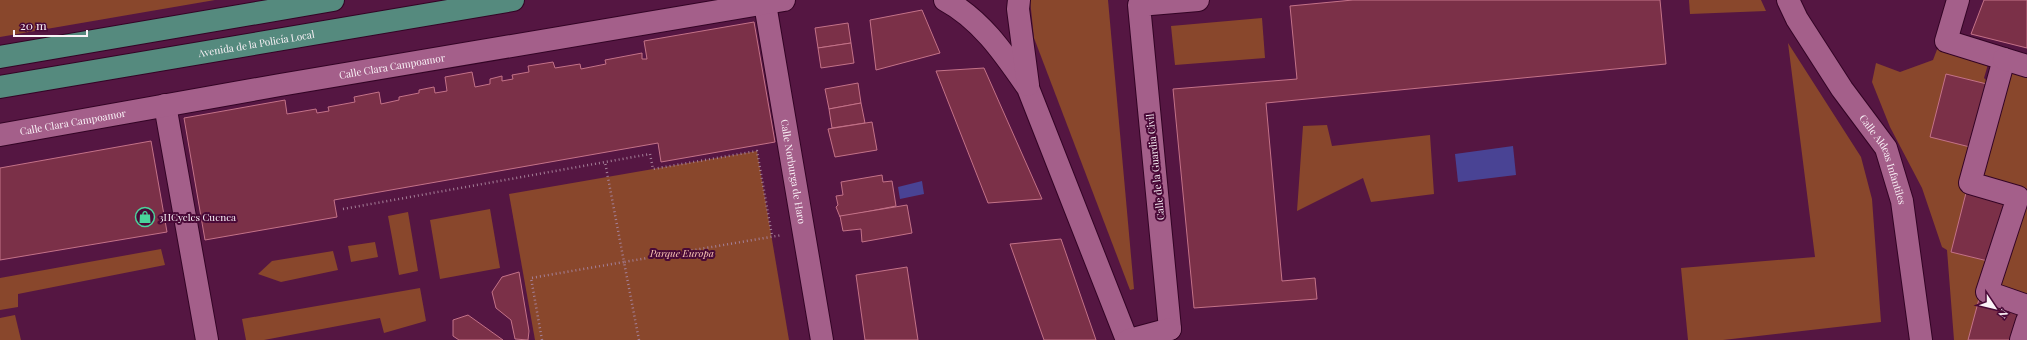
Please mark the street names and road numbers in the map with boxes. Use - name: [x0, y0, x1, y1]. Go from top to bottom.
- street label: Avenida de la Policía Local: [196, 27, 316, 60]
- street label: Calle Clara Campoamor: [338, 50, 447, 82]
- street label: Calle Clara Campoamor: [19, 106, 128, 138]
- street label: Calle Aldeas Infantiles: [1856, 111, 1909, 205]
- street label: Calle de la Guardia Civil: [1142, 113, 1168, 221]
- street label: Calle Norburga de Haro: [778, 118, 809, 225]

